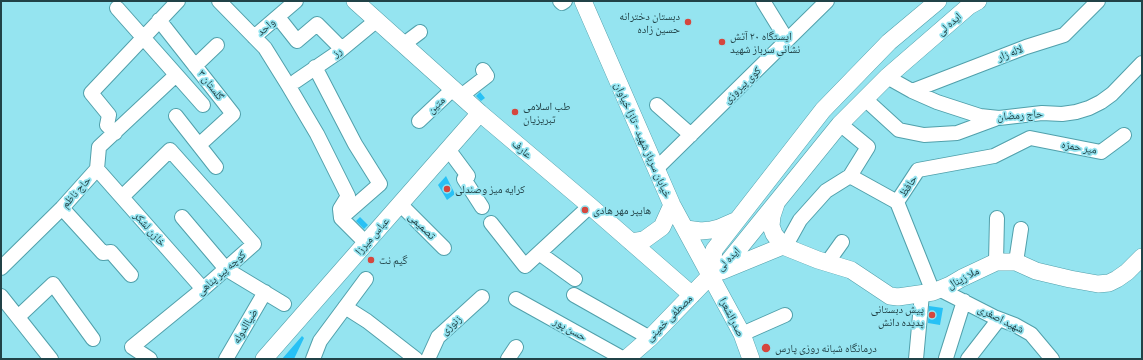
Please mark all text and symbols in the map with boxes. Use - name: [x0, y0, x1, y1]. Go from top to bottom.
- place label: دبستان دخترانه حسین زاده: [619, 9, 680, 35]
- street label: ایده لى: [934, 10, 964, 38]
- street label: واحد: [254, 15, 278, 39]
- marker: دبستان دخترانه حسین زاده: [683, 17, 693, 27]
- place label: ایستگاه ۲۰ آتش نشانی سرباز شهید: [730, 29, 800, 55]
- marker: ایستگاه ۲۰ آتش نشانی سرباز شهید: [717, 37, 727, 47]
- street label: لاله زار: [995, 42, 1025, 64]
- street label: رز: [330, 44, 344, 60]
- street label: کوی پیروزی: [721, 64, 763, 106]
- street label: گلستان ۳: [195, 67, 227, 103]
- street label: خیابان سرباز شهید - تازا خیاوان: [612, 80, 674, 200]
- street label: متین: [424, 94, 448, 116]
- place label: طب اسلامی تبریزیان: [523, 99, 570, 125]
- marker: طب اسلامی تبریزیان: [510, 107, 520, 117]
- street label: حاج رمضان: [997, 107, 1043, 123]
- street label: عارف: [509, 137, 535, 161]
- street label: میر حمزه: [1060, 137, 1098, 157]
- street label: حافظ: [896, 173, 920, 199]
- street label: حاج ناظم: [58, 174, 94, 210]
- place label: کرایه میز وصندلی: [455, 182, 525, 196]
- marker: کرایه میز وصندلی: [442, 184, 452, 194]
- place label: هایپر مهر هادی: [593, 203, 651, 217]
- marker: هایپر مهر هادی: [580, 205, 590, 215]
- street label: خازن لشکر: [131, 209, 169, 249]
- street label: تصمیمی: [406, 210, 438, 242]
- street label: عباس میرزا: [352, 215, 392, 257]
- street label: ایده لى: [713, 244, 743, 274]
- street label: کوچه پیر پناهی: [194, 248, 248, 298]
- place label: گیم نت: [379, 253, 407, 267]
- marker: گیم نت: [366, 255, 376, 265]
- street label: ملا زینال: [945, 264, 981, 292]
- street label: مصطفی خمینی: [643, 292, 695, 344]
- street label: صدرالشعرا: [717, 295, 747, 339]
- place label: پیش دبستانی پدیده دانش: [871, 302, 924, 328]
- street label: شهید اصغری: [976, 302, 1026, 336]
- street label: ضیاالدوله: [230, 306, 260, 346]
- marker: پیش دبستانی پدیده دانش: [927, 310, 937, 320]
- street label: زنوزی: [438, 312, 464, 338]
- street label: حسن پور: [551, 315, 589, 343]
- place label: درمانگاه شبانه روزی پارس: [775, 341, 877, 355]
- marker: درمانگاه شبانه روزی پارس: [760, 342, 772, 354]

